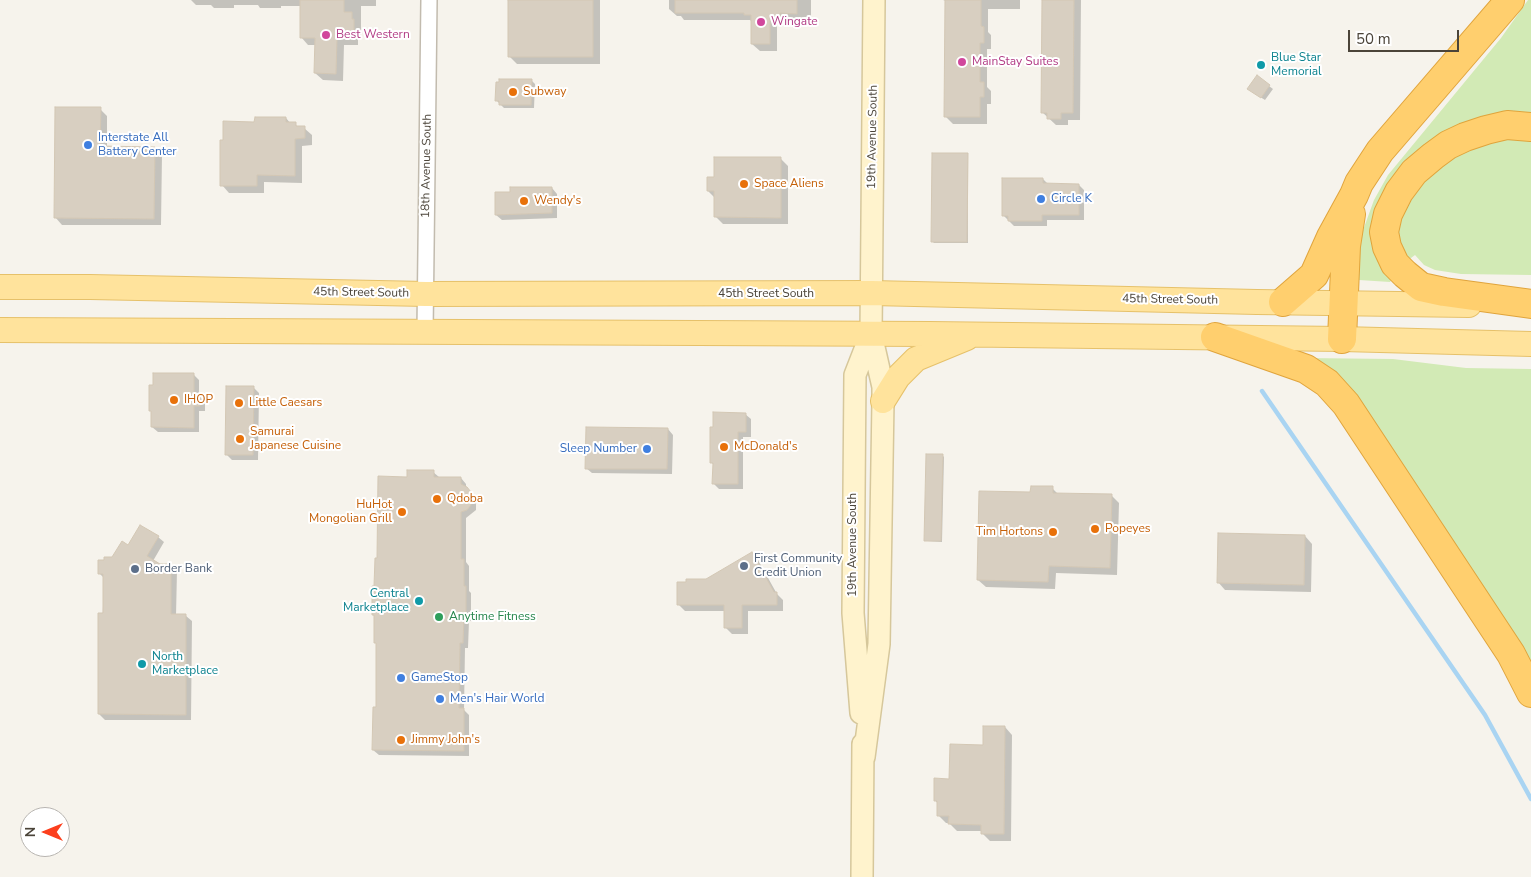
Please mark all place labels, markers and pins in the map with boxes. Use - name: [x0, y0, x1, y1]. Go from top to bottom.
- place label: Wingate: [771, 15, 818, 29]
- marker: Wingate: [755, 16, 767, 28]
- place label: Best Western: [336, 28, 410, 42]
- marker: Best Western: [320, 29, 332, 41]
- place label: Blue Star Memorial: [1271, 51, 1322, 79]
- place label: MainStay Suites: [972, 55, 1059, 69]
- marker: MainStay Suites: [956, 56, 968, 68]
- marker: Blue Star Memorial: [1255, 59, 1267, 71]
- place label: Subway: [523, 85, 566, 99]
- marker: Subway: [507, 86, 519, 98]
- place label: Interstate All Battery Center: [98, 131, 177, 159]
- marker: Interstate All Battery Center: [82, 139, 94, 151]
- place label: Space Aliens: [754, 177, 824, 191]
- marker: Space Aliens: [738, 178, 750, 190]
- place label: Circle K: [1051, 192, 1092, 206]
- marker: Circle K: [1035, 193, 1047, 205]
- place label: Wendy's: [534, 194, 581, 208]
- marker: Wendy's: [518, 195, 530, 207]
- place label: IHOP: [184, 393, 213, 407]
- marker: IHOP: [168, 394, 180, 406]
- place label: Little Caesars: [249, 396, 322, 410]
- marker: Little Caesars: [233, 397, 245, 409]
- place label: Samurai Japanese Cuisine: [250, 425, 341, 453]
- marker: Samurai Japanese Cuisine: [234, 433, 246, 445]
- place label: McDonald's: [734, 440, 797, 454]
- marker: McDonald's: [718, 441, 730, 453]
- place label: Sleep Number: [560, 442, 637, 456]
- marker: Sleep Number: [641, 443, 653, 455]
- place label: Qdoba: [447, 492, 483, 506]
- marker: Qdoba: [431, 493, 443, 505]
- place label: HuHot Mongolian Grill: [309, 498, 392, 526]
- marker: HuHot Mongolian Grill: [396, 506, 408, 518]
- place label: Popeyes: [1105, 522, 1151, 536]
- marker: Popeyes: [1089, 523, 1101, 535]
- place label: Tim Hortons: [976, 525, 1043, 539]
- marker: Tim Hortons: [1047, 526, 1059, 538]
- place label: First Community Credit Union: [754, 552, 842, 580]
- marker: First Community Credit Union: [738, 560, 750, 572]
- place label: Border Bank: [145, 562, 212, 576]
- marker: Border Bank: [129, 563, 141, 575]
- place label: Central Marketplace: [343, 587, 409, 615]
- marker: Central Marketplace: [413, 595, 425, 607]
- place label: Anytime Fitness: [449, 610, 536, 624]
- marker: Anytime Fitness: [433, 611, 445, 623]
- place label: North Marketplace: [152, 650, 218, 678]
- marker: North Marketplace: [136, 658, 148, 670]
- place label: GameStop: [411, 671, 468, 685]
- marker: GameStop: [395, 672, 407, 684]
- place label: Men's Hair World: [450, 692, 545, 706]
- marker: Men's Hair World: [434, 693, 446, 705]
- place label: Jimmy John's: [411, 733, 480, 747]
- marker: Jimmy John's: [395, 734, 407, 746]

